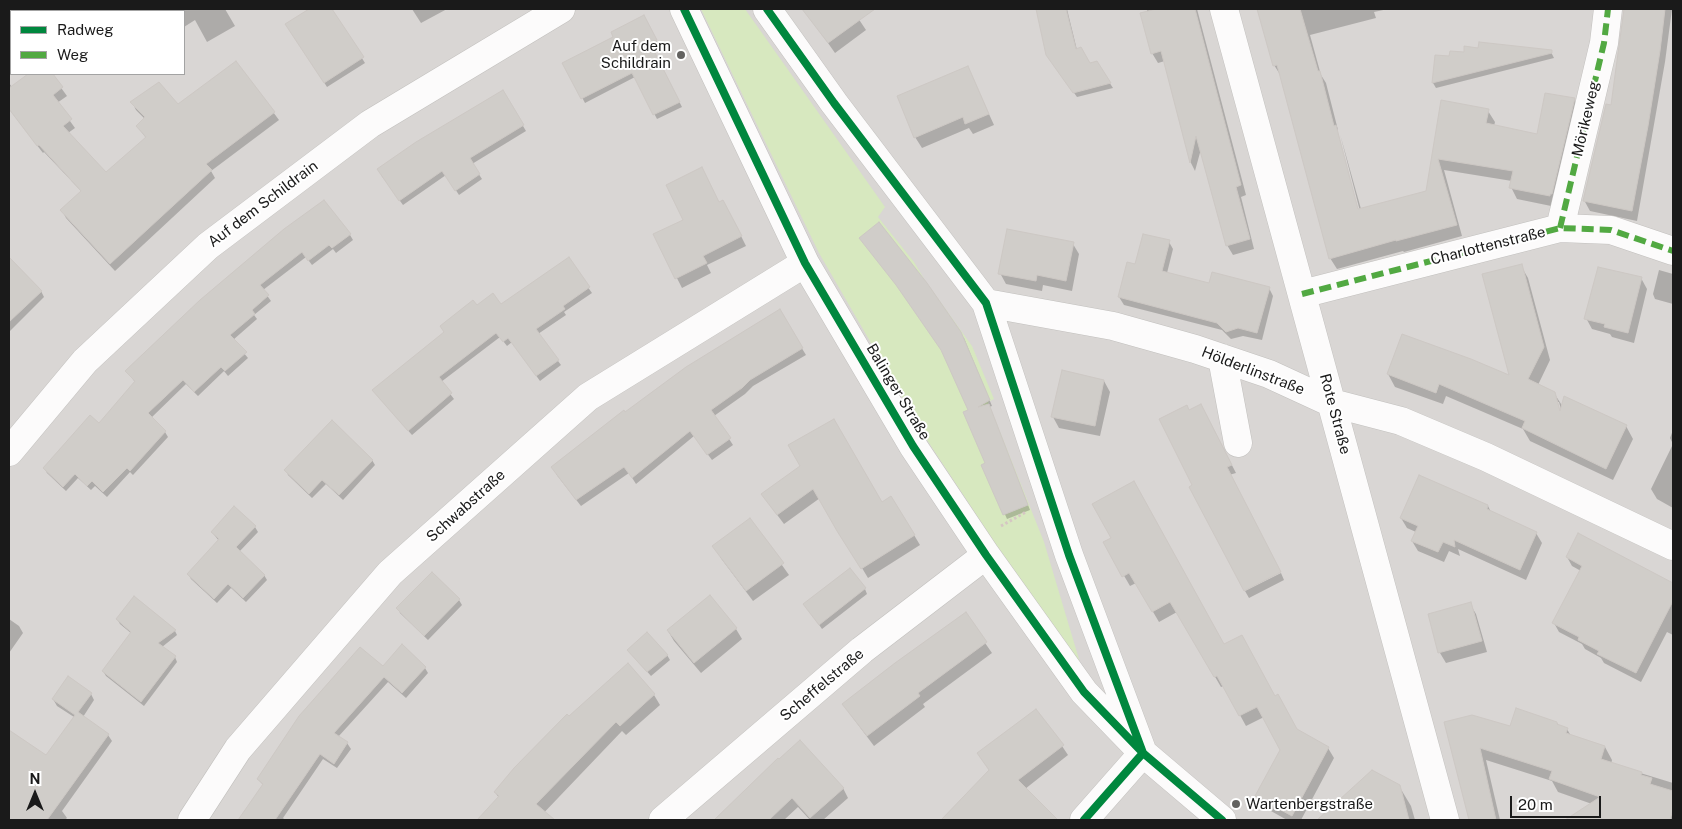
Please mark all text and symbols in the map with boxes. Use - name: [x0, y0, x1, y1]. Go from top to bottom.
- legend: [10, 10, 185, 75]
- text: Radweg: [57, 21, 114, 38]
- place label: Auf dem Schildrain: [601, 37, 671, 72]
- text: Weg: [57, 46, 88, 63]
- marker: Auf dem Schildrain: [675, 49, 687, 61]
- street label: Mörikeweg: [1569, 79, 1603, 159]
- street label: Auf dem Schildrain: [204, 157, 322, 251]
- street label: Charlottenstraße: [1429, 223, 1547, 269]
- street label: Balinger Straße: [862, 341, 934, 443]
- street label: Hölderlinstraße: [1199, 343, 1307, 399]
- street label: Rote Straße: [1316, 372, 1354, 456]
- street label: Schwabstraße: [423, 466, 509, 546]
- street label: Scheffelstraße: [777, 645, 867, 725]
- north arrow: [10, 769, 60, 819]
- text: N: [30, 771, 40, 787]
- scale bar: [1512, 786, 1603, 818]
- place label: Wartenbergstraße: [1246, 795, 1373, 813]
- text: 20 m: [1518, 796, 1553, 813]
- marker: Wartenbergstraße: [1230, 798, 1242, 810]

